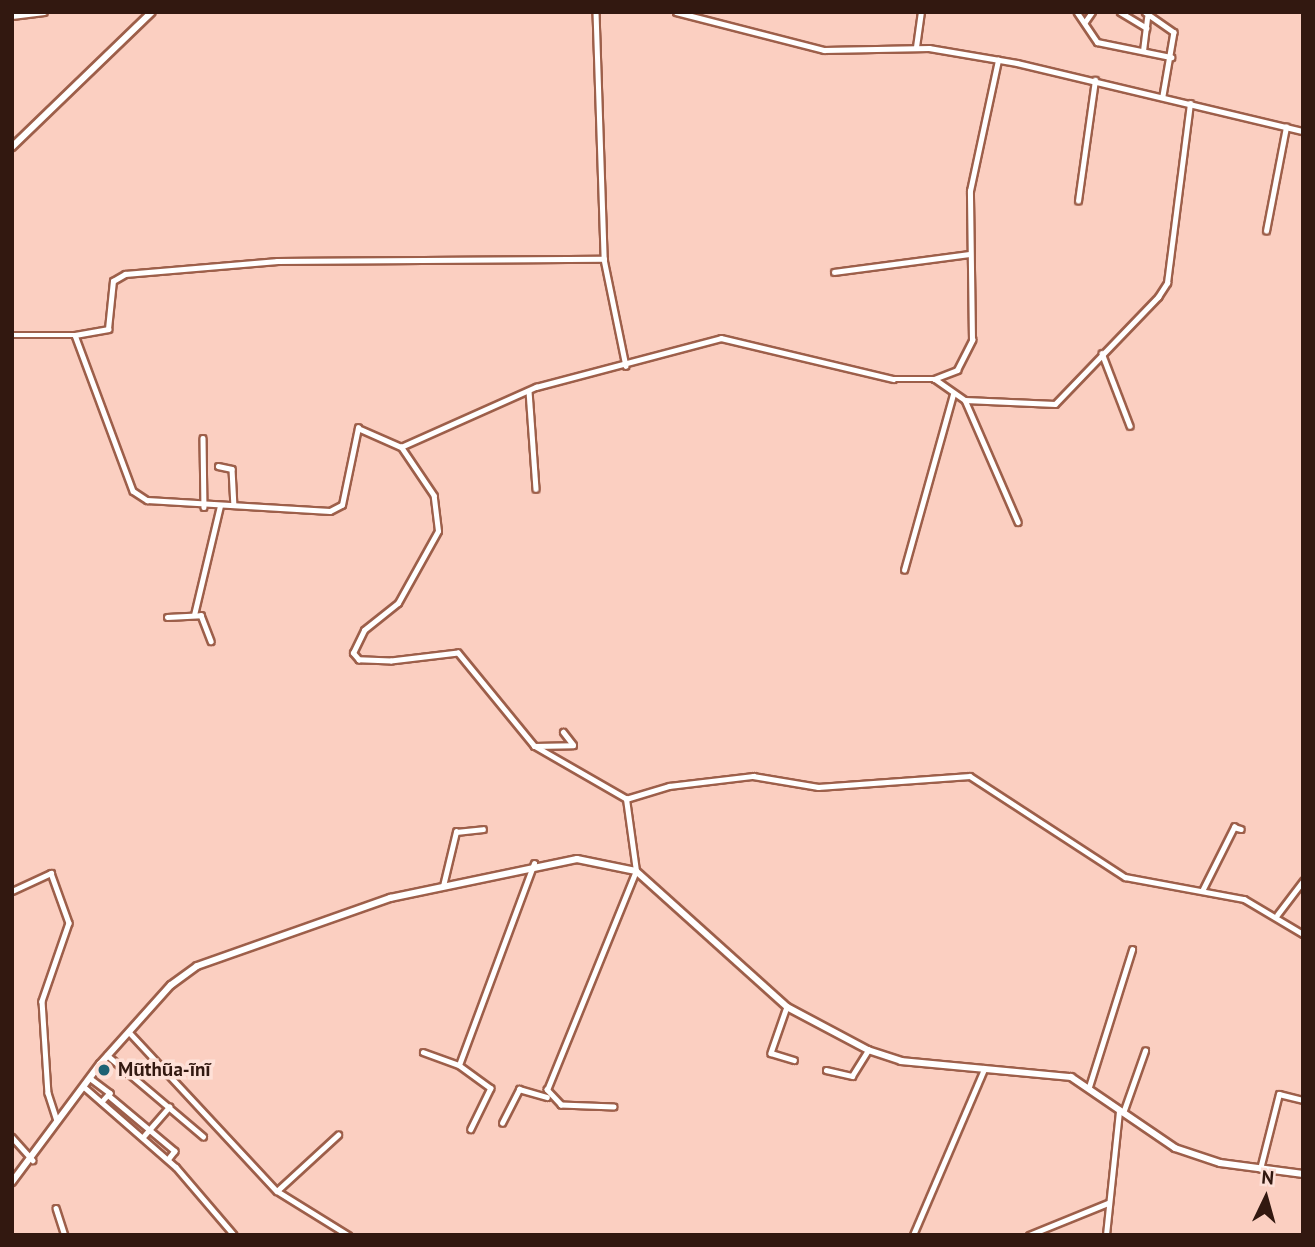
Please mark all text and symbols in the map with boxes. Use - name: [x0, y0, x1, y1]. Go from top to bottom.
- place label: Mũthũa-ĩnĩ: [118, 1059, 211, 1081]
- marker: Mũthũa-ĩnĩ: [96, 1062, 112, 1078]
- north arrow: [1231, 1163, 1301, 1233]
- text: N: [1261, 1165, 1275, 1190]

